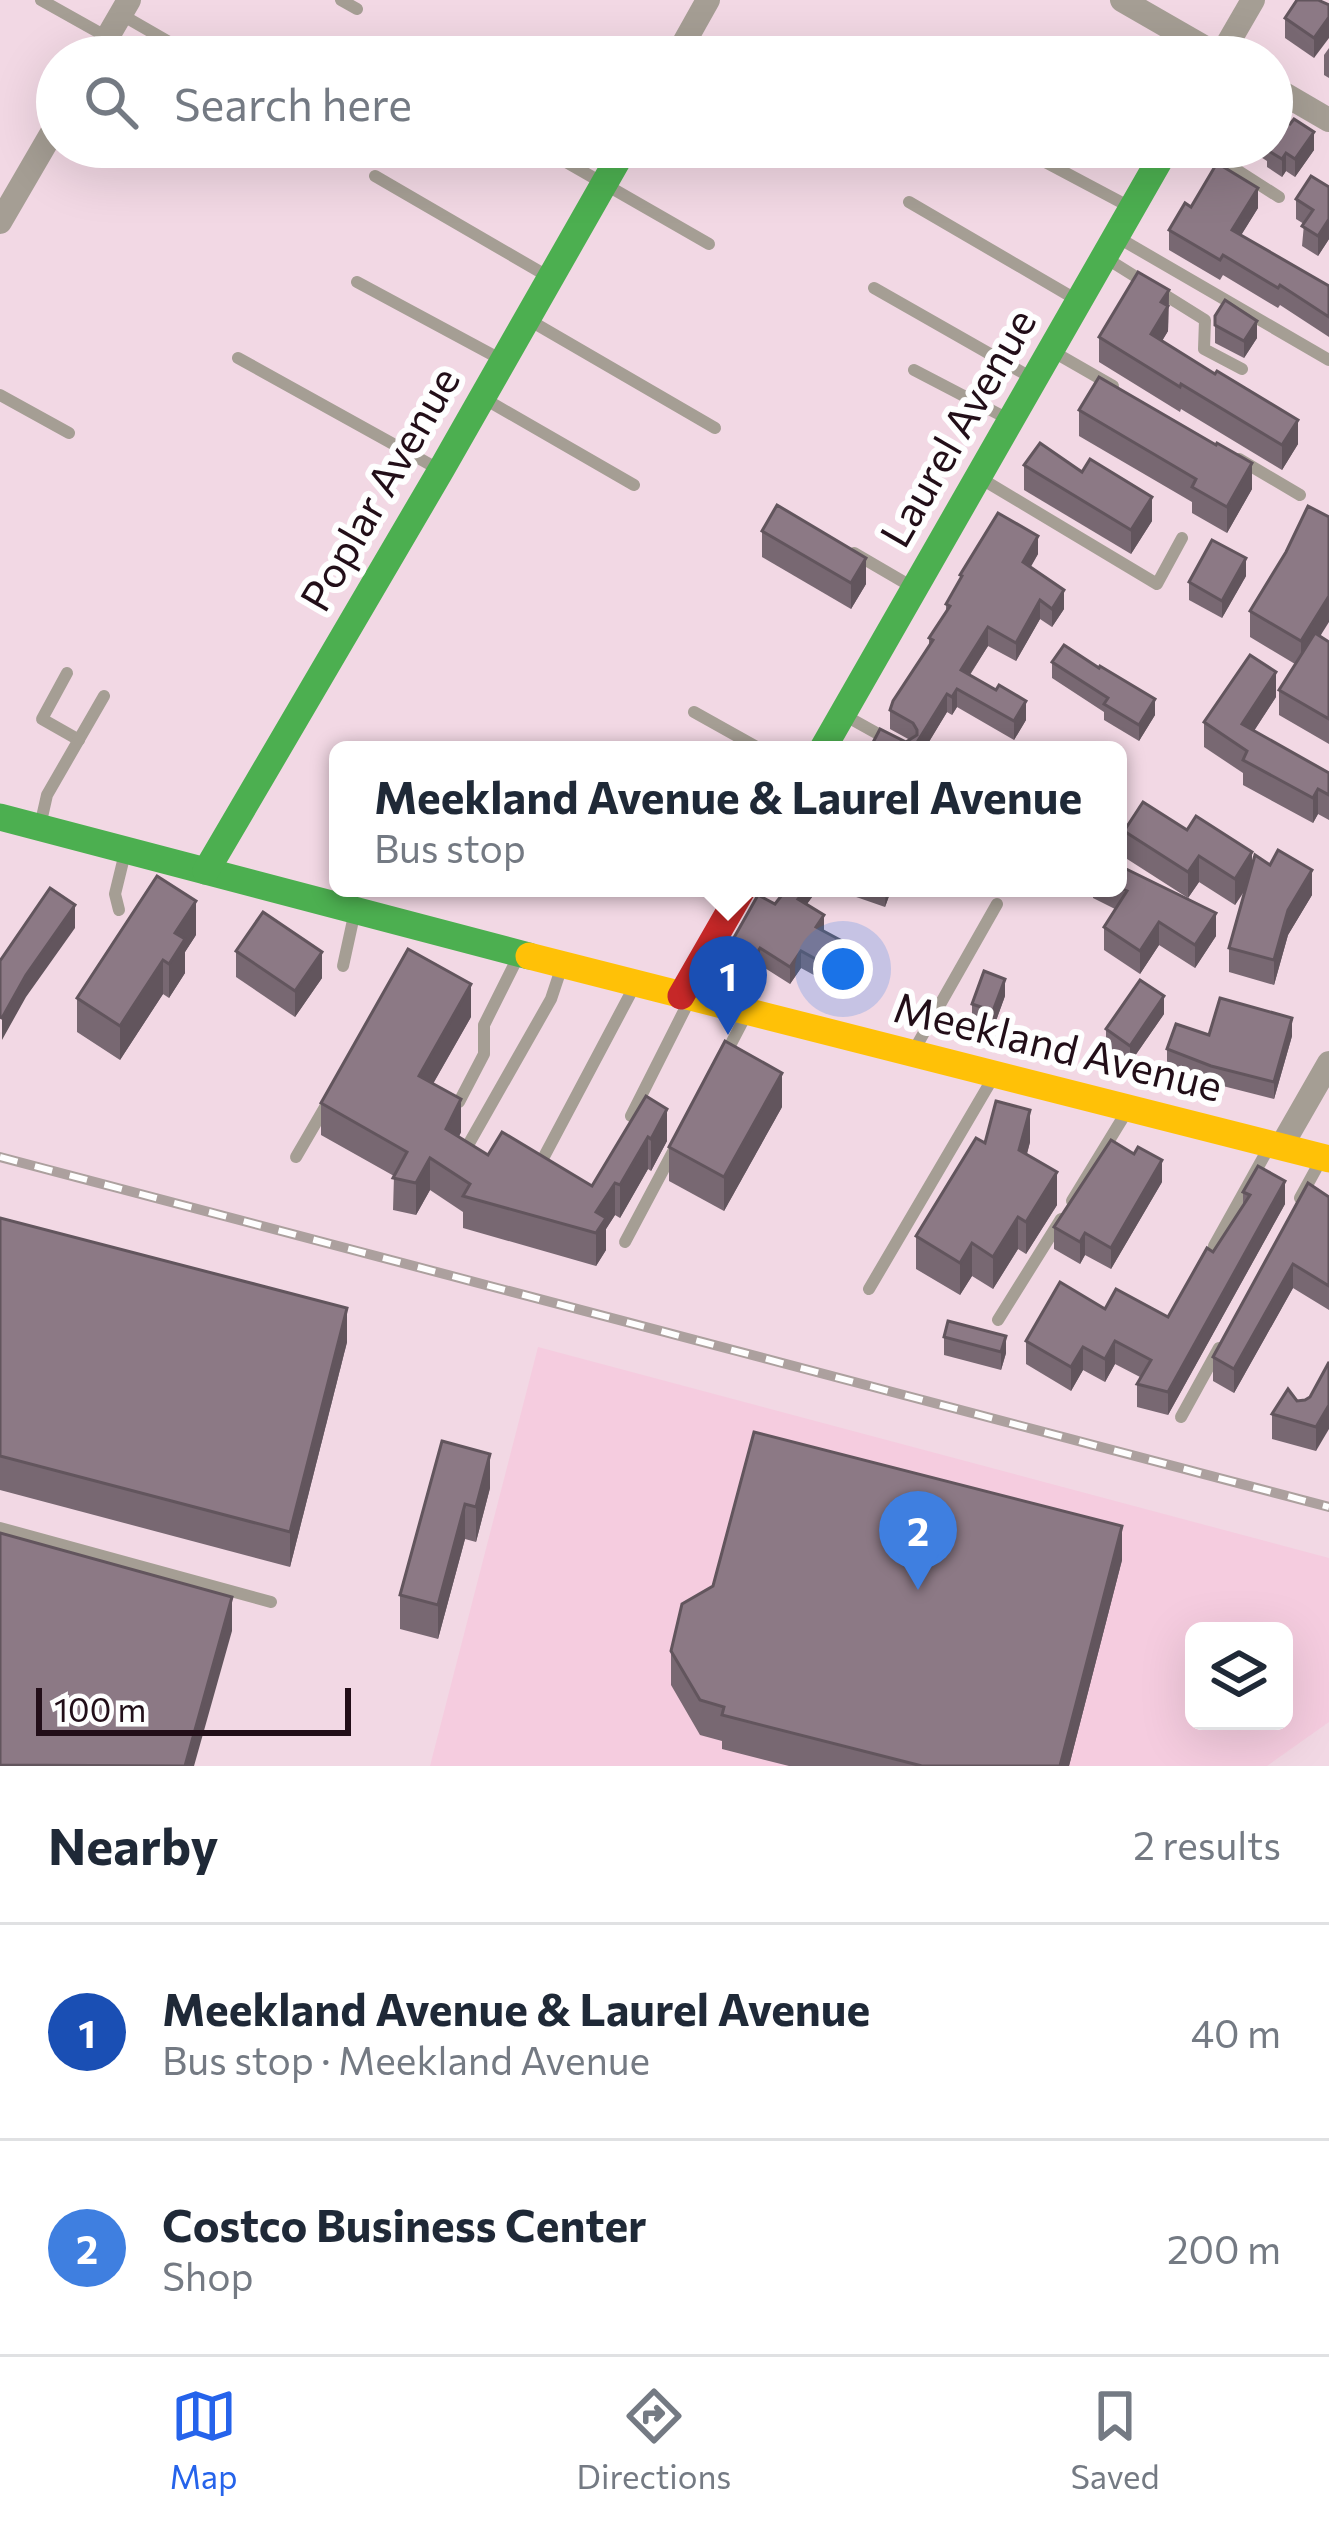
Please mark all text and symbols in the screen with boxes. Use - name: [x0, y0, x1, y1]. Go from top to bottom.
- search box: [36, 36, 1293, 168]
- icon: search: [78, 69, 144, 135]
- text: Search here: [174, 75, 412, 130]
- street label: Laurel Avenue: [867, 299, 1045, 555]
- street label: Poplar Avenue: [287, 357, 469, 619]
- popup: [329, 741, 1127, 897]
- text: Meekland Avenue & Laurel Avenue: [374, 768, 1082, 823]
- text: Bus stop: [374, 823, 526, 871]
- pin: 1: [689, 936, 767, 1035]
- your location: [813, 939, 873, 999]
- street label: Meekland Avenue: [889, 979, 1228, 1111]
- pin: 2: [879, 1491, 957, 1590]
- map controls: [1185, 1622, 1293, 1730]
- button: layers: [1185, 1622, 1293, 1730]
- scale bar: [36, 1682, 351, 1735]
- text: 100 m: [54, 1688, 146, 1729]
- text: Nearby: [48, 1813, 218, 1876]
- text: 2 results: [1133, 1820, 1281, 1868]
- text: Meekland Avenue & Laurel Avenue: [162, 1980, 870, 2035]
- text: 1: [78, 2008, 96, 2056]
- text: 40 m: [1191, 2008, 1281, 2056]
- text: Bus stop · Meekland Avenue: [162, 2035, 650, 2083]
- text: Costco Business Center: [162, 2196, 647, 2251]
- text: 2: [76, 2224, 98, 2272]
- text: 200 m: [1167, 2224, 1281, 2272]
- text: Shop: [162, 2251, 254, 2299]
- tab: Map: [170, 2383, 238, 2496]
- tab: Directions: [577, 2383, 731, 2496]
- tab: Saved: [1070, 2383, 1159, 2496]

